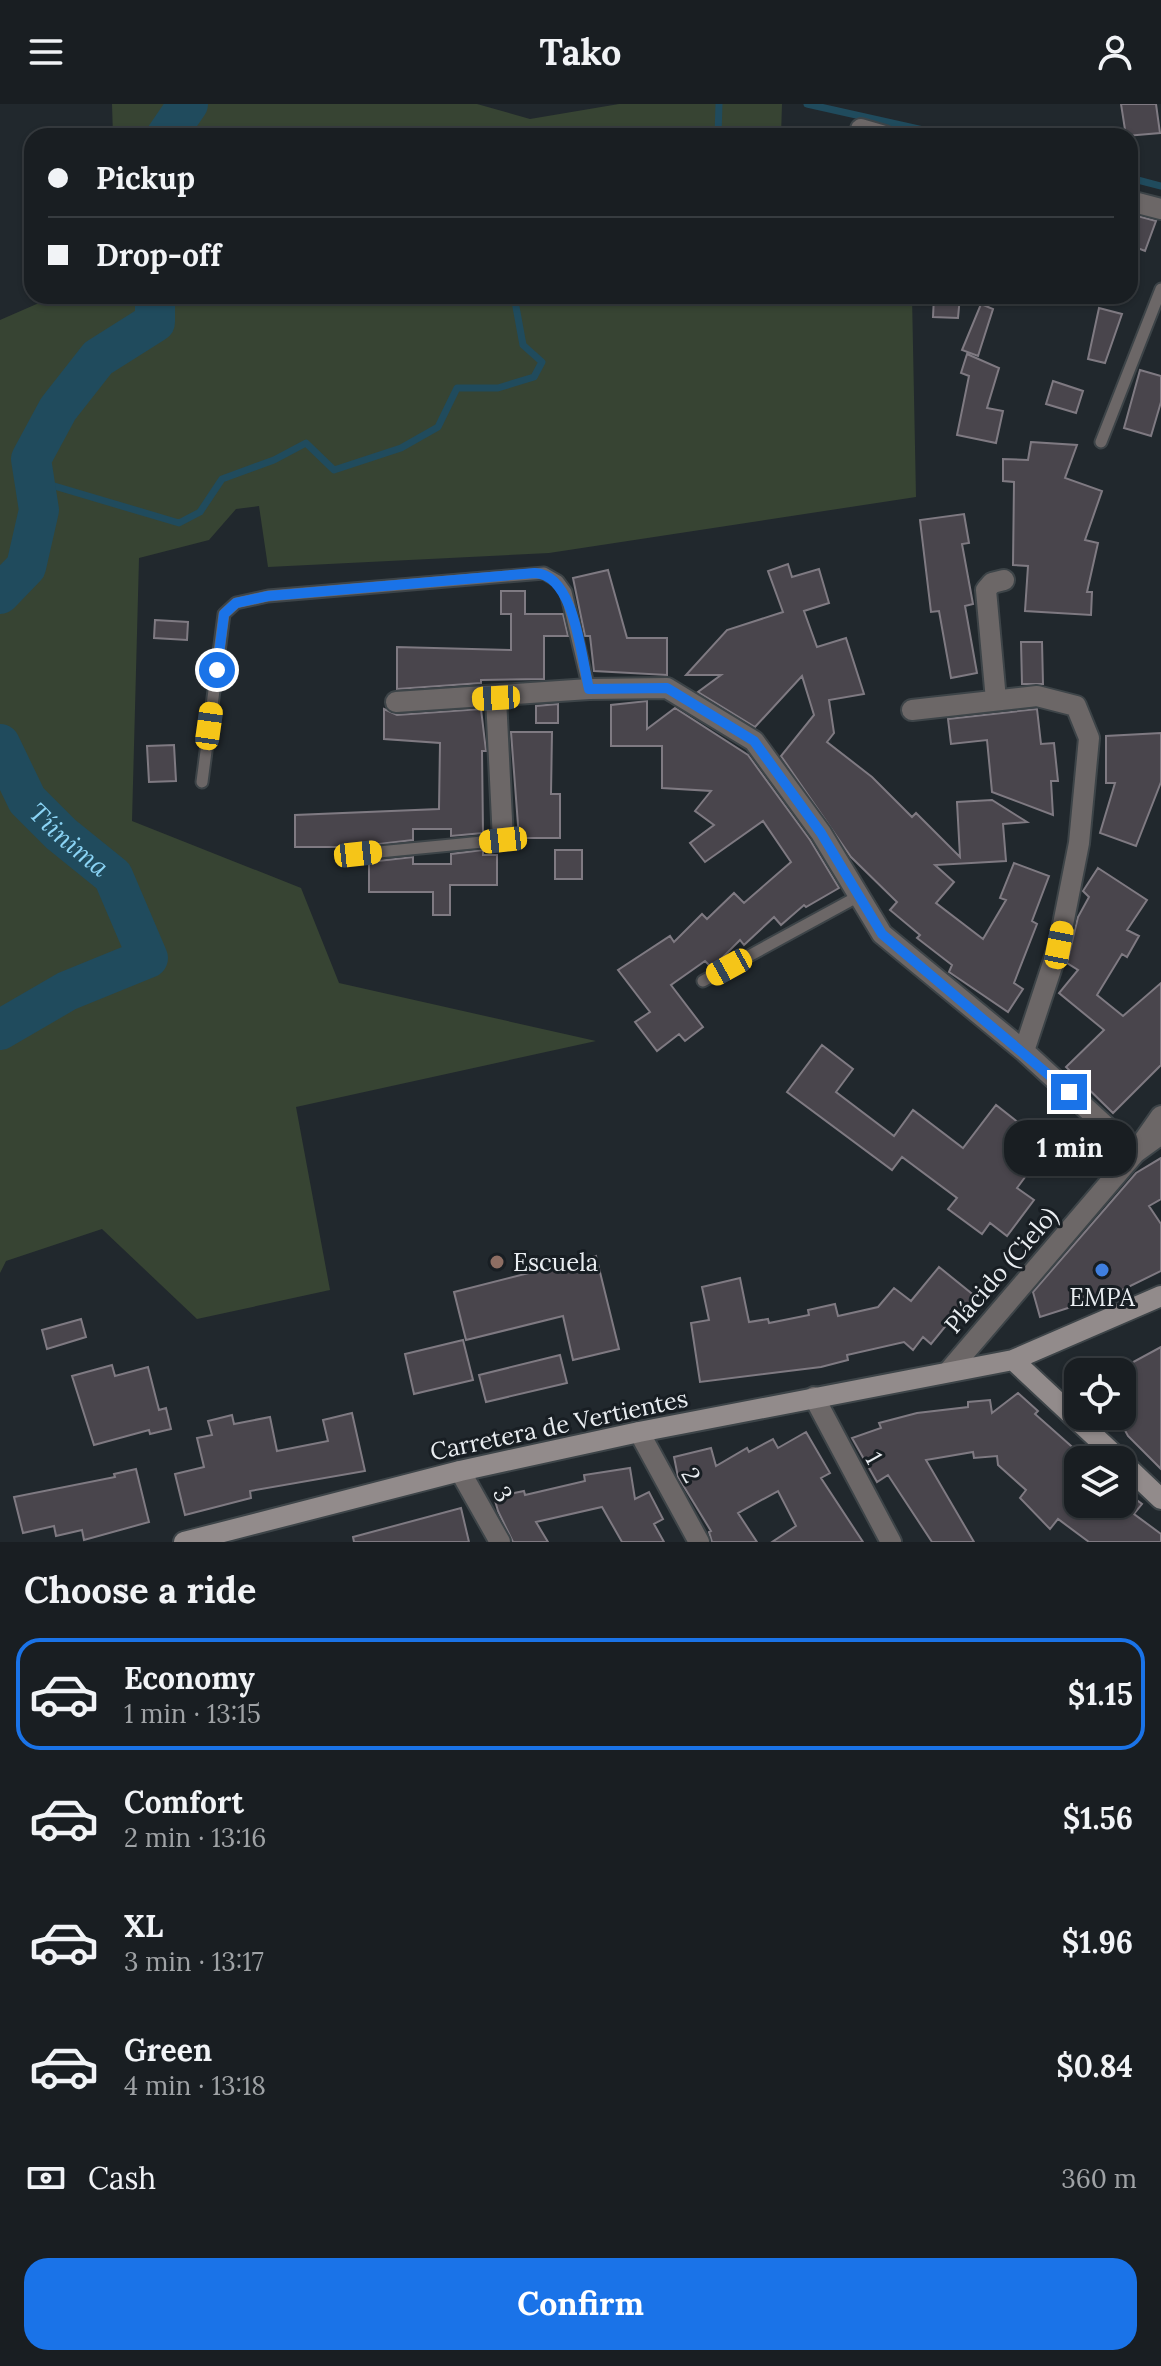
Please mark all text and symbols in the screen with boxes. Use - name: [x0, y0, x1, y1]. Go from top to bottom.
- text: Tako: [540, 29, 621, 75]
- icon: menu: [24, 30, 68, 74]
- icon: person: [1093, 30, 1137, 74]
- text: Pickup: [96, 159, 195, 197]
- text: Drop-off: [96, 236, 221, 274]
- route start: [199, 652, 235, 688]
- car: [471, 685, 521, 711]
- car: [194, 701, 224, 751]
- water label: Tíinima: [22, 795, 117, 883]
- car: [478, 826, 528, 854]
- car: [333, 840, 383, 868]
- car: [1043, 919, 1075, 971]
- car: [702, 945, 756, 989]
- route end: [1051, 1074, 1087, 1110]
- callout: 1 min: [1003, 1120, 1135, 1176]
- text: 1 min: [1037, 1131, 1103, 1164]
- street label: Plácido (Cielo): [938, 1200, 1064, 1340]
- place label: Escuela: [513, 1247, 598, 1278]
- marker: Escuela: [488, 1253, 506, 1271]
- marker: EMPA: [1093, 1261, 1111, 1279]
- place label: EMPA: [1069, 1282, 1136, 1313]
- map controls: [1064, 1358, 1136, 1518]
- button: locate: [1064, 1358, 1136, 1430]
- street label: Carretera de Vertientes: [427, 1383, 691, 1467]
- button: layers: [1064, 1446, 1136, 1518]
- street label: 1: [858, 1447, 890, 1469]
- street label: 2: [674, 1462, 708, 1488]
- street label: 3: [486, 1480, 520, 1508]
- text: Choose a ride: [24, 1567, 256, 1613]
- icon: car: [28, 1658, 100, 1730]
- text: Economy: [124, 1659, 255, 1697]
- text: $1.15: [1068, 1675, 1133, 1713]
- text: 1 min · 13:15: [124, 1697, 261, 1730]
- icon: car: [28, 1782, 100, 1854]
- text: Comfort: [124, 1783, 244, 1821]
- text: $1.56: [1063, 1799, 1133, 1837]
- text: 2 min · 13:16: [124, 1821, 266, 1854]
- icon: car: [28, 1906, 100, 1978]
- text: XL: [124, 1907, 163, 1945]
- text: $1.96: [1062, 1923, 1133, 1961]
- text: 3 min · 13:17: [124, 1945, 264, 1978]
- icon: car: [28, 2030, 100, 2102]
- text: Green: [124, 2031, 212, 2069]
- text: $0.84: [1056, 2047, 1133, 2085]
- text: 4 min · 13:18: [124, 2069, 266, 2102]
- icon: cash: [24, 2156, 68, 2200]
- text: Cash: [88, 2159, 156, 2197]
- text: 360 m: [1061, 2162, 1137, 2195]
- button: Confirm: [24, 2258, 1137, 2350]

